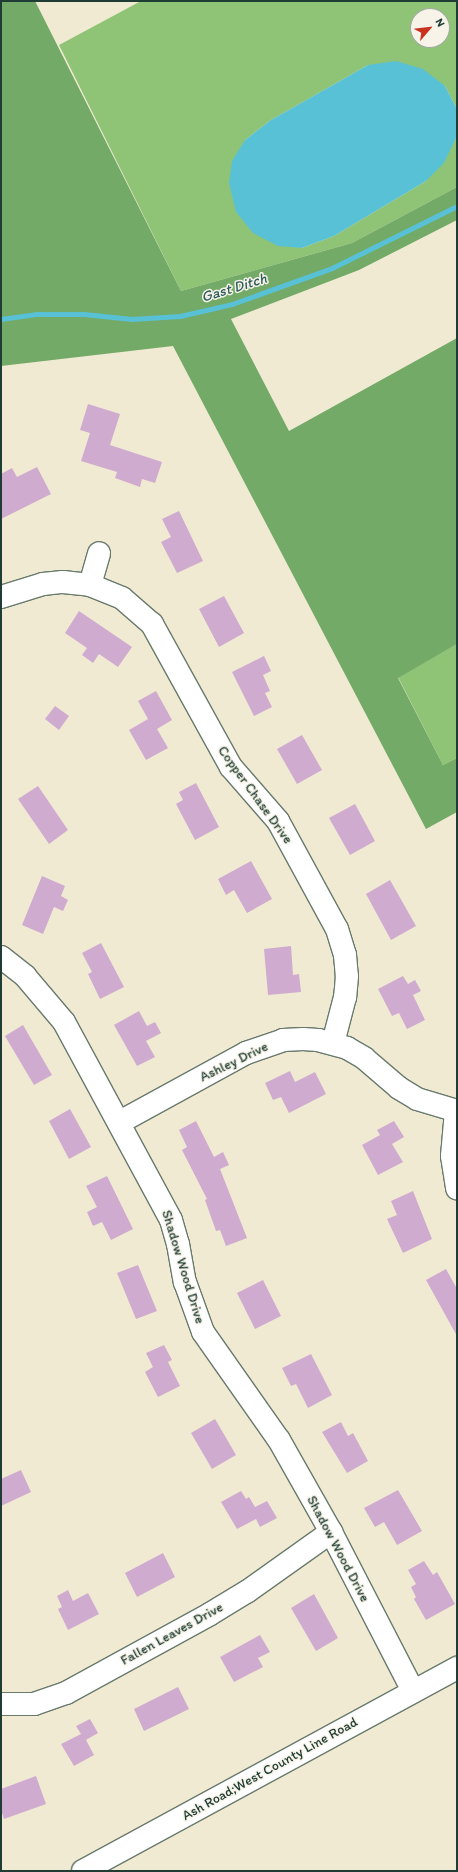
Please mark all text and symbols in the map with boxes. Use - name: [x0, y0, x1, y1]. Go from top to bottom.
- north arrow: [410, 8, 450, 48]
- text: N: [433, 16, 448, 29]
- water label: Gast Ditch: [199, 269, 269, 307]
- street label: Copper Chase Drive: [214, 743, 296, 847]
- street label: Ashley Drive: [197, 1038, 271, 1086]
- street label: Shadow Wood Drive: [158, 1208, 208, 1326]
- street label: Shadow Wood Drive: [303, 1493, 373, 1605]
- street label: Fallen Leaves Drive: [118, 1599, 226, 1669]
- street label: Ash Road;West County Line Road: [179, 1714, 361, 1824]

